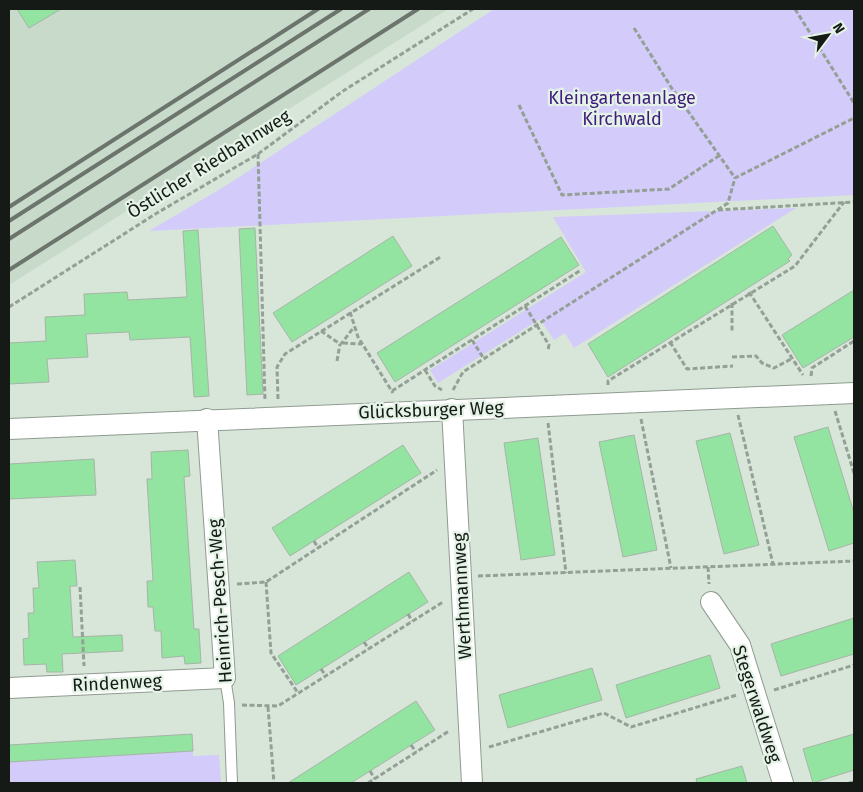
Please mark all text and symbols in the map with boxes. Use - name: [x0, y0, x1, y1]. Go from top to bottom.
- north arrow: [803, 10, 853, 60]
- text: N: [829, 20, 848, 37]
- park label: Kleingartenanlage Kirchwald: [548, 87, 696, 130]
- street label: Östlicher Riedbahnweg: [123, 104, 295, 223]
- street label: Glücksburger Weg: [358, 396, 505, 424]
- street label: Heinrich-Pesch-Weg: [203, 518, 237, 684]
- street label: Werthmannweg: [448, 531, 476, 660]
- street label: Stegerwaldweg: [728, 643, 787, 766]
- street label: Rindenweg: [72, 670, 163, 696]

